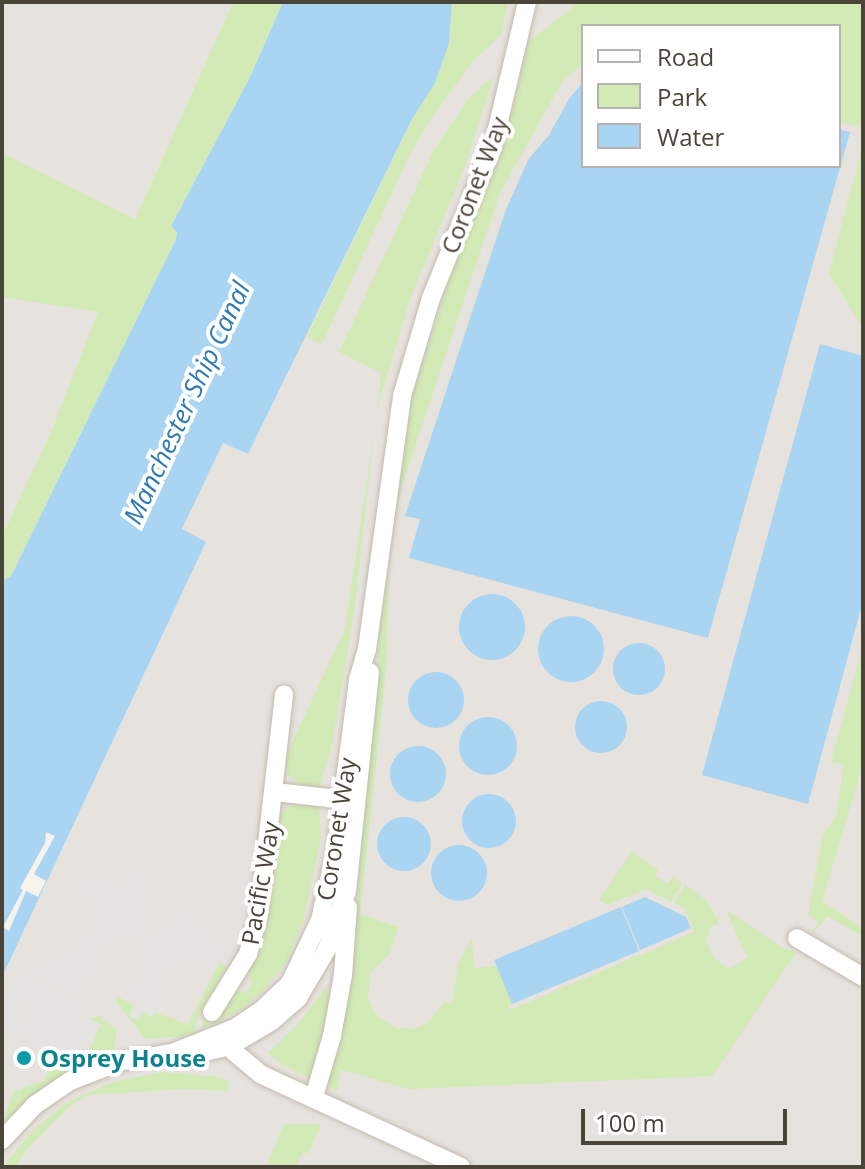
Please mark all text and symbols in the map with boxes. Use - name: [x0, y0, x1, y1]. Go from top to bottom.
- legend: [581, 24, 841, 168]
- text: Road: [657, 40, 714, 73]
- text: Park: [657, 80, 707, 113]
- street label: Coronet Way: [435, 112, 513, 258]
- text: Water: [657, 120, 724, 153]
- water label: Manchester Ship Canal: [117, 277, 257, 529]
- street label: Coronet Way: [310, 755, 362, 903]
- street label: Pacific Way: [235, 819, 285, 947]
- place label: Osprey House: [40, 1044, 206, 1072]
- marker: Osprey House: [15, 1049, 33, 1067]
- scale bar: [585, 1093, 791, 1143]
- text: 100 m: [595, 1106, 665, 1139]

